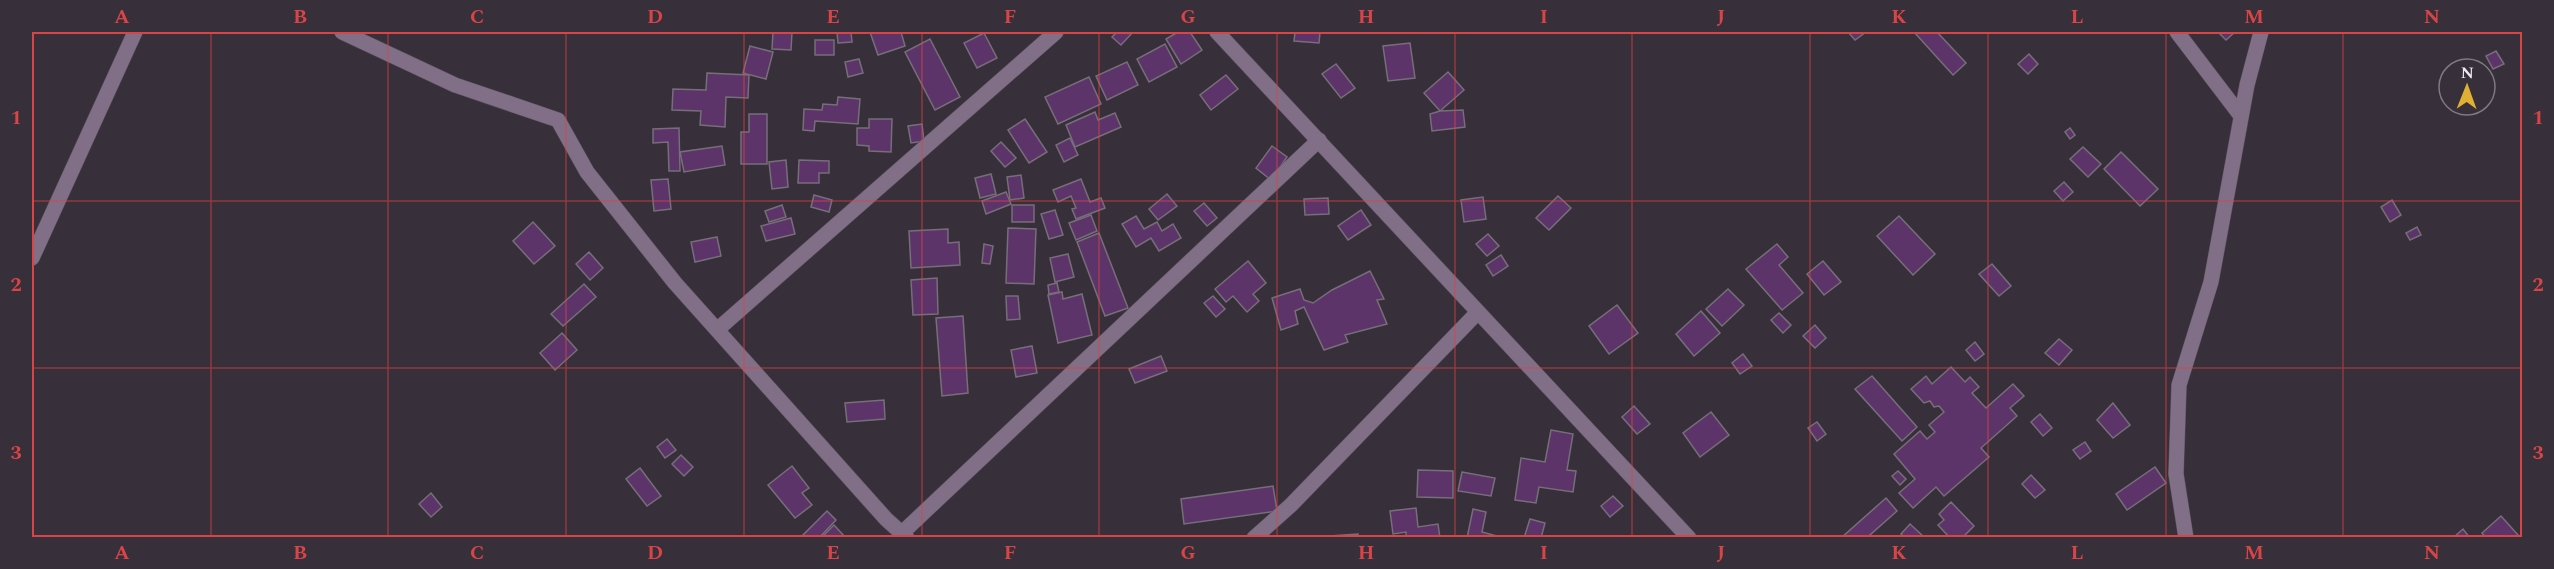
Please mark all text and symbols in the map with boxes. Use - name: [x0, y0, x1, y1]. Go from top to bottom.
- text: A: [114, 2, 130, 32]
- text: B: [293, 2, 307, 32]
- text: C: [470, 2, 484, 32]
- text: D: [647, 2, 663, 32]
- text: E: [826, 2, 840, 32]
- text: F: [1004, 2, 1016, 32]
- text: G: [1180, 2, 1196, 32]
- text: H: [1358, 2, 1374, 32]
- text: I: [1540, 2, 1548, 32]
- text: J: [1717, 2, 1725, 32]
- text: K: [1891, 2, 1907, 32]
- text: L: [2071, 2, 2083, 32]
- text: M: [2244, 2, 2264, 32]
- text: N: [2424, 2, 2440, 32]
- north arrow: [2437, 57, 2497, 117]
- text: N: [2461, 61, 2474, 85]
- text: 1: [10, 103, 22, 133]
- text: 1: [2532, 103, 2544, 133]
- text: 2: [10, 270, 22, 300]
- text: 2: [2532, 270, 2544, 300]
- text: 3: [10, 438, 22, 468]
- text: 3: [2532, 438, 2544, 468]
- text: A: [114, 538, 130, 568]
- text: B: [293, 538, 307, 568]
- text: C: [470, 538, 484, 568]
- text: D: [647, 538, 663, 568]
- text: E: [826, 538, 840, 568]
- text: F: [1004, 538, 1016, 568]
- text: G: [1180, 538, 1196, 568]
- text: H: [1358, 538, 1374, 568]
- text: I: [1540, 538, 1548, 568]
- text: J: [1717, 538, 1725, 568]
- text: K: [1891, 538, 1907, 568]
- text: L: [2071, 538, 2083, 568]
- text: M: [2244, 538, 2264, 568]
- text: N: [2424, 538, 2440, 568]

